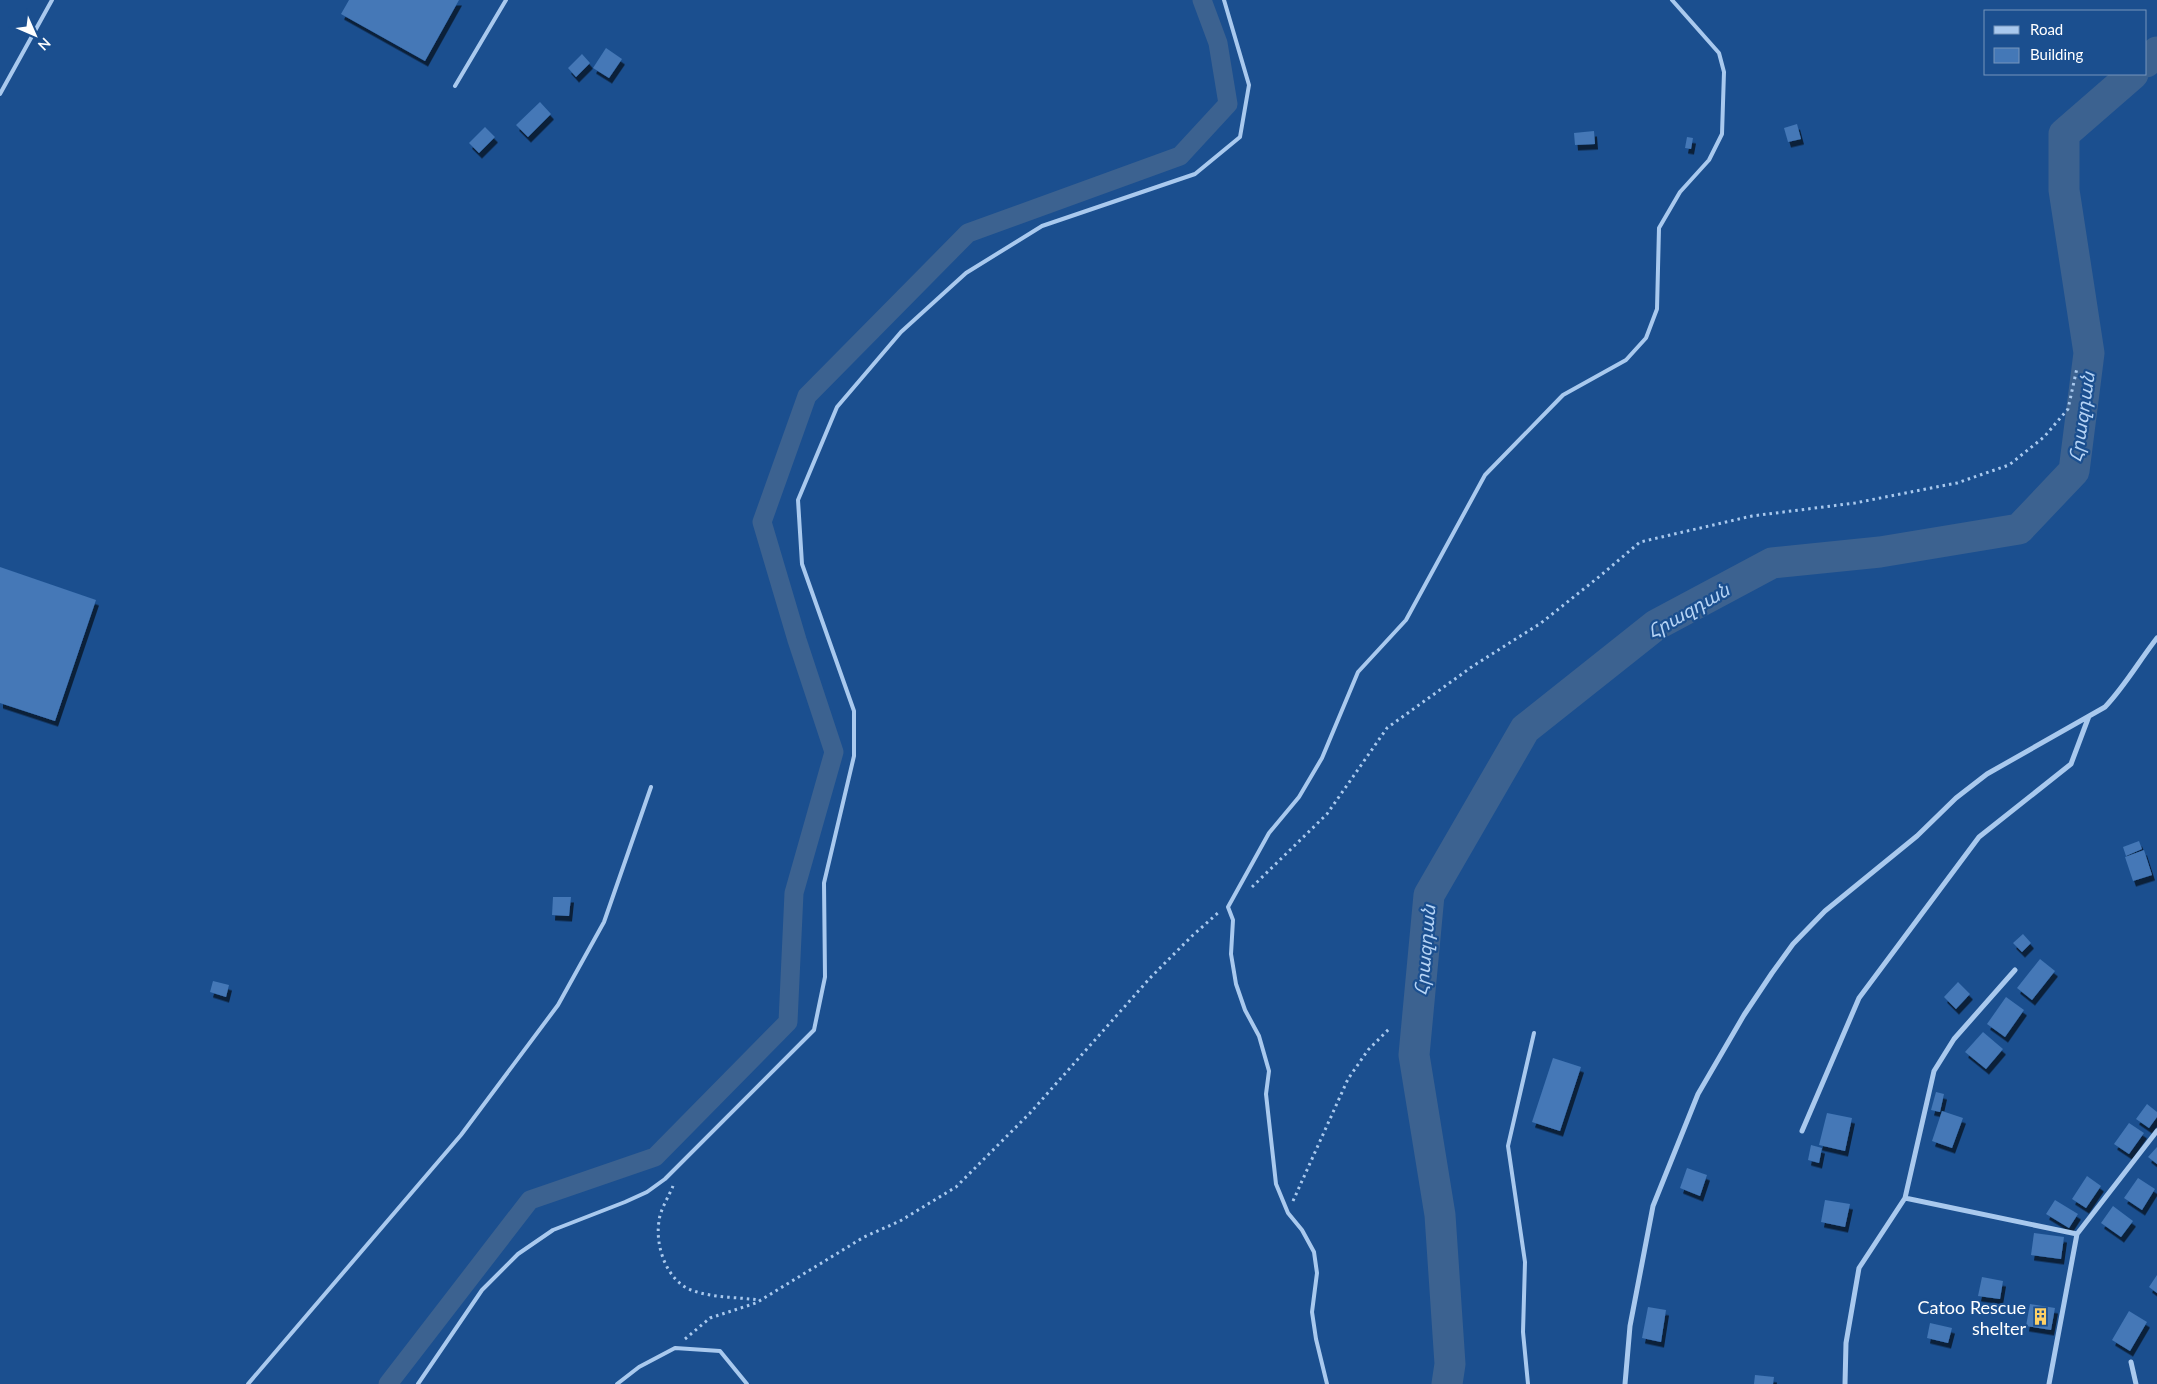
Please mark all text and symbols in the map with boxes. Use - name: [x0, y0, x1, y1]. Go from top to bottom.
- north arrow: [10, 10, 60, 60]
- legend: [1984, 10, 2147, 75]
- text: Road: [2030, 20, 2063, 38]
- text: N: [35, 35, 54, 54]
- text: Building: [2030, 45, 2083, 63]
- water label: Հրազդան: [2063, 369, 2100, 464]
- water label: Հրազդան: [1643, 576, 1735, 644]
- water label: Հրազդան: [1409, 902, 1441, 996]
- place label: Catoo Rescue shelter: [1918, 1296, 2026, 1339]
- building icon: Catoo Rescue shelter: [2030, 1307, 2050, 1327]

